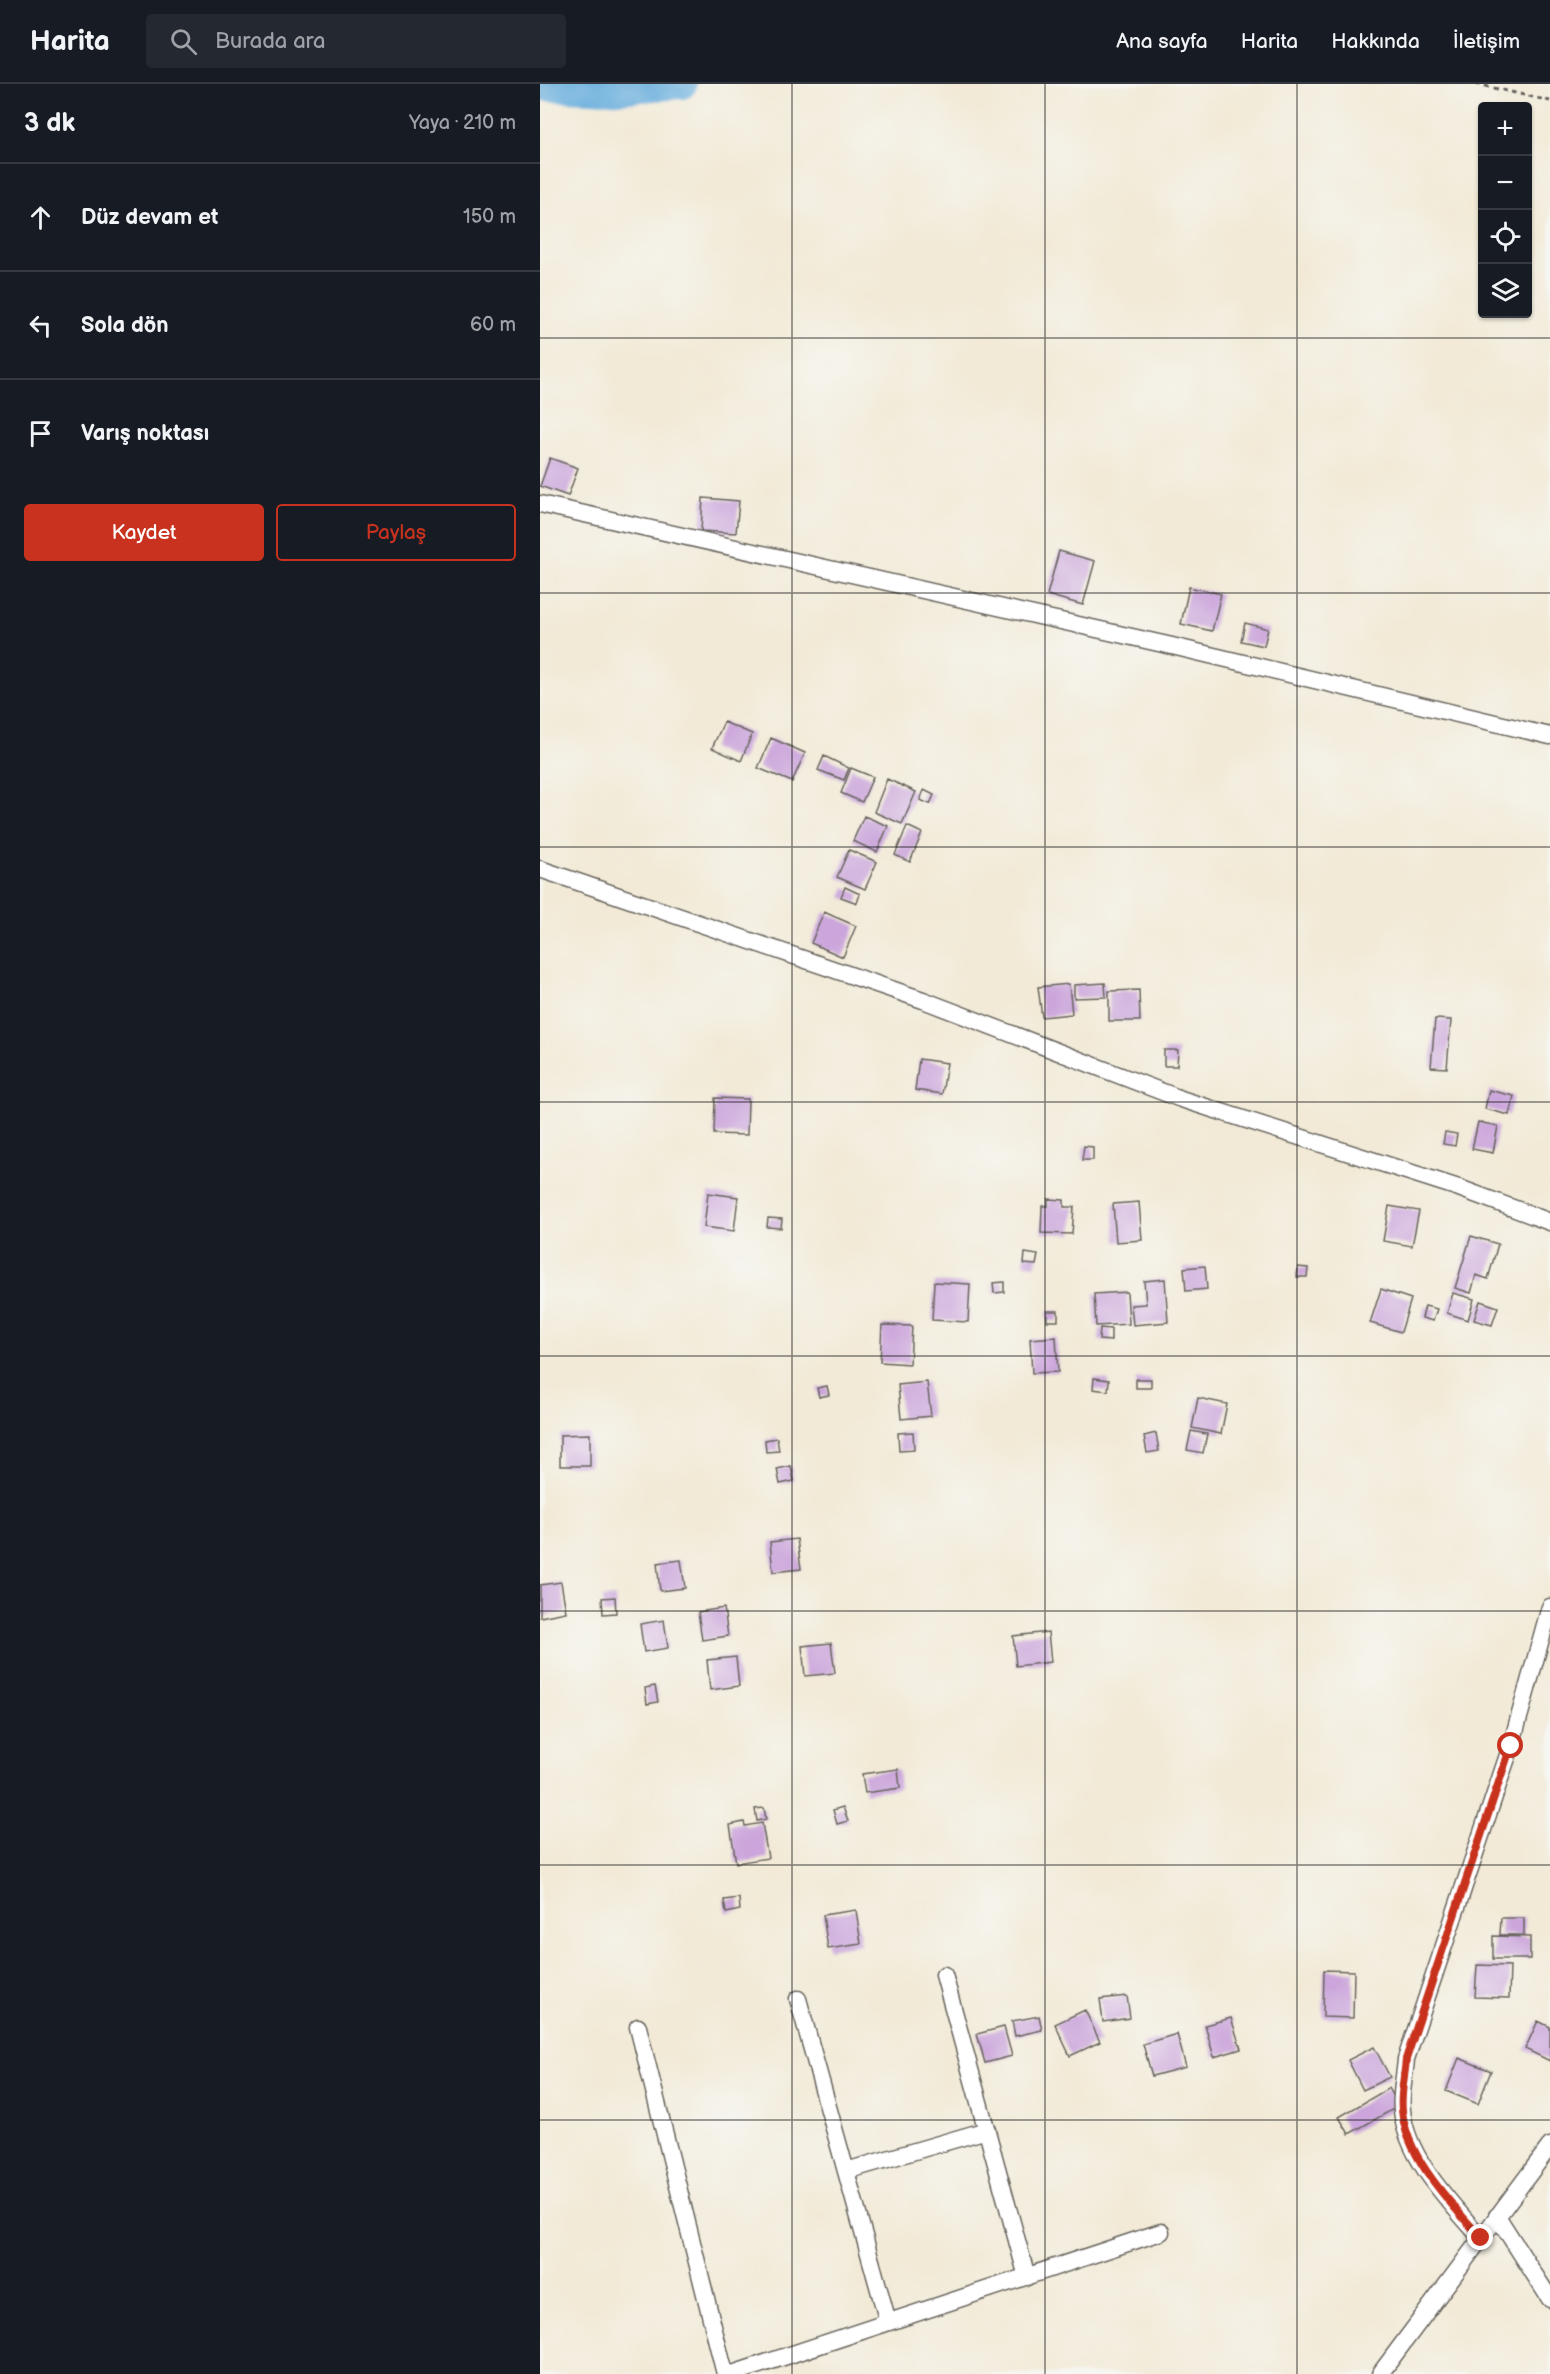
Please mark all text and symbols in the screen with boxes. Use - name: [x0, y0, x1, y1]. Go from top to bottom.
- search box: [146, 14, 566, 68]
- text: Harita: [30, 25, 110, 58]
- icon: search: [167, 25, 200, 58]
- text: Burada ara: [215, 28, 326, 55]
- text: Ana sayfa: [1116, 29, 1208, 54]
- text: Harita: [1241, 29, 1298, 54]
- text: Hakkında: [1331, 29, 1420, 54]
- text: İletişim: [1453, 29, 1520, 54]
- map controls: [1478, 102, 1532, 318]
- button: +: [1478, 102, 1532, 156]
- text: 3 dk: [24, 108, 75, 139]
- text: Yaya · 210 m: [409, 111, 516, 135]
- button: −: [1478, 156, 1532, 210]
- icon: ahead: [24, 201, 57, 234]
- text: Düz devam et: [81, 204, 218, 231]
- text: 150 m: [463, 205, 516, 229]
- button: locate: [1478, 210, 1532, 264]
- button: layers: [1478, 264, 1532, 318]
- icon: left: [24, 309, 57, 342]
- text: Sola dön: [81, 312, 169, 339]
- text: 60 m: [470, 313, 516, 337]
- icon: arrive: [24, 417, 57, 450]
- text: Varış noktası: [81, 420, 209, 447]
- button: Kaydet: [24, 504, 264, 561]
- button: Paylaş: [276, 504, 516, 561]
- route start: [1497, 1732, 1523, 1758]
- route end: [1467, 2224, 1493, 2250]

